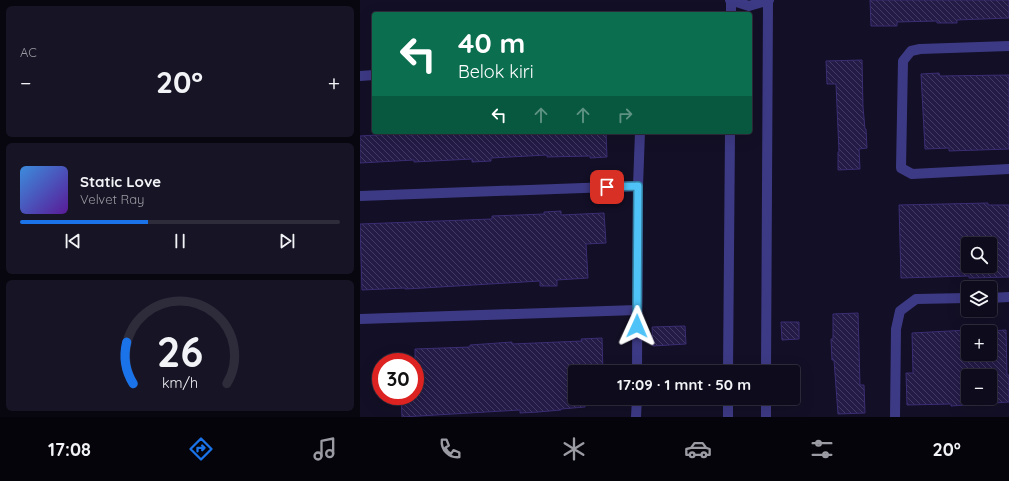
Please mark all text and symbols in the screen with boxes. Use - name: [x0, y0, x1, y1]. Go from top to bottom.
- text: 40 m: [458, 25, 525, 60]
- icon: left: [392, 28, 444, 80]
- text: AC: [20, 44, 37, 60]
- text: Belok kiri: [458, 60, 534, 83]
- text: 20°: [156, 63, 203, 101]
- text: −: [20, 69, 31, 97]
- text: +: [328, 69, 340, 97]
- icon: left: [488, 104, 510, 126]
- icon: ahead: [530, 104, 552, 126]
- icon: ahead: [572, 104, 594, 126]
- icon: right: [614, 104, 636, 126]
- pin: [590, 170, 624, 204]
- text: Static Love: [80, 172, 161, 191]
- icon: arrive: [596, 176, 618, 198]
- text: Velvet Ray: [80, 191, 145, 207]
- icon: previous: [62, 230, 84, 252]
- icon: pause: [169, 230, 191, 252]
- icon: next: [276, 230, 298, 252]
- map controls: [961, 237, 997, 405]
- button: search: [961, 237, 997, 273]
- button: layers: [961, 281, 997, 317]
- position arrow: [616, 305, 658, 347]
- text: 26: [157, 324, 203, 376]
- button: +: [961, 325, 997, 361]
- speed limit sign: 30: [372, 353, 424, 405]
- button: −: [961, 369, 997, 405]
- text: km/h: [162, 373, 198, 391]
- text: 17:09 · 1 mnt · 50 m: [617, 375, 751, 394]
- icon: directions: [187, 435, 215, 463]
- icon: music: [311, 435, 339, 463]
- icon: phone: [436, 435, 464, 463]
- icon: climate: [560, 435, 588, 463]
- icon: car: [684, 435, 712, 463]
- icon: filters: [808, 435, 836, 463]
- text: 17:08: [48, 438, 91, 461]
- text: 20°: [932, 438, 961, 461]

